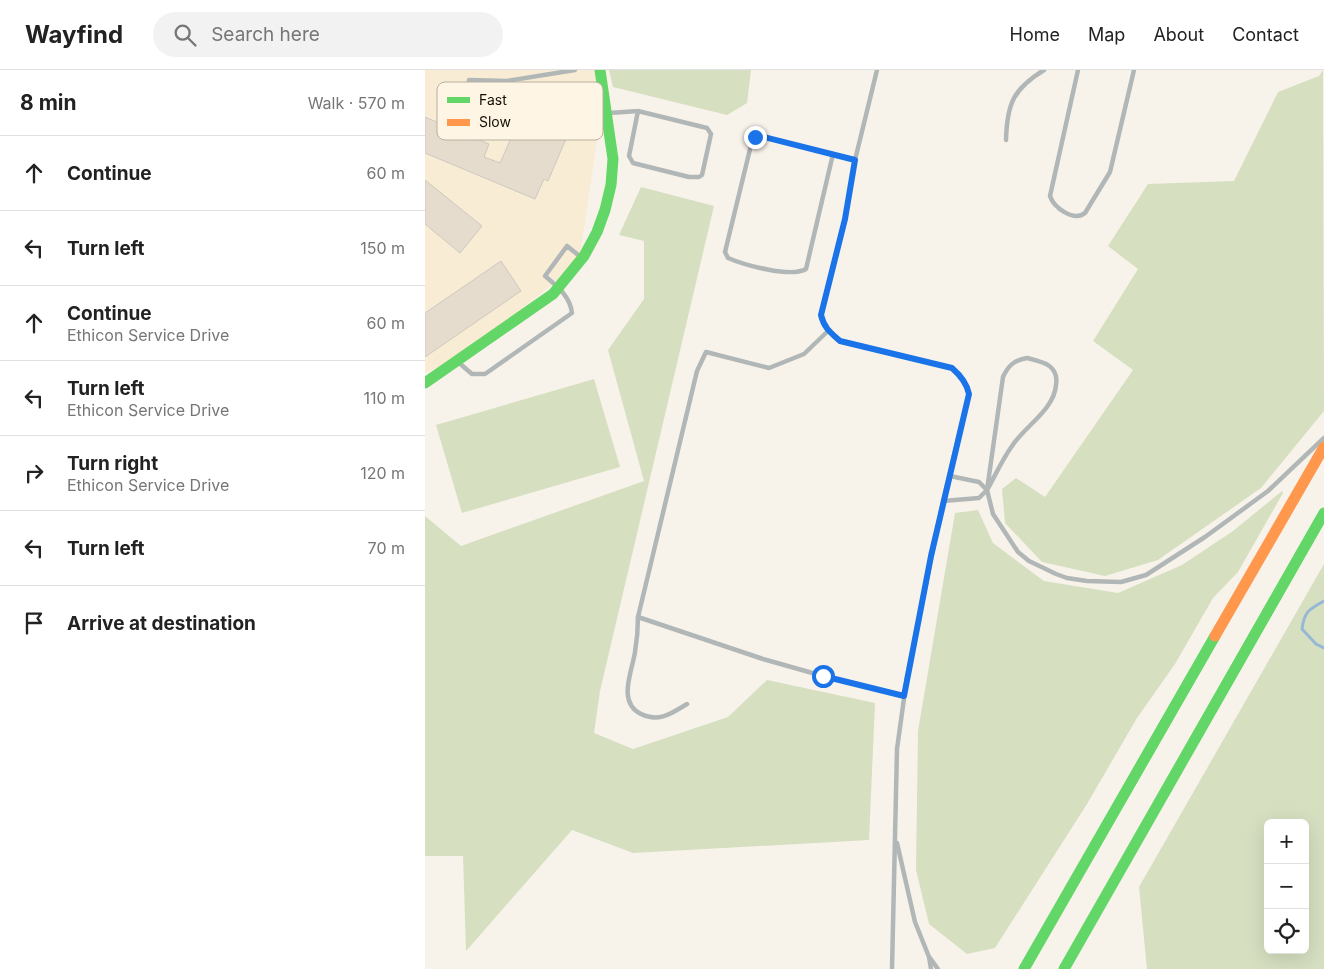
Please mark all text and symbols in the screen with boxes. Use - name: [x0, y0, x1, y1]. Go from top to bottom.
- search box: [153, 12, 503, 57]
- text: Wayfind: [25, 20, 123, 49]
- icon: search: [171, 21, 199, 49]
- text: Search here: [211, 23, 320, 46]
- text: Home: [1010, 24, 1060, 45]
- text: Map: [1088, 24, 1125, 45]
- text: About: [1153, 24, 1204, 45]
- text: Contact: [1232, 24, 1299, 45]
- legend: [437, 82, 603, 140]
- text: 8 min: [20, 90, 77, 115]
- text: Fast: [479, 91, 507, 108]
- text: Walk · 570 m: [308, 93, 405, 113]
- text: Slow: [479, 113, 511, 130]
- route end: [744, 126, 767, 149]
- icon: ahead: [20, 159, 48, 187]
- text: Continue: [67, 162, 152, 185]
- text: 60 m: [366, 163, 405, 183]
- icon: left: [20, 234, 48, 262]
- text: Turn left: [67, 237, 145, 260]
- text: 150 m: [360, 238, 405, 258]
- text: Continue: [67, 302, 152, 325]
- icon: ahead: [20, 309, 48, 337]
- text: 60 m: [366, 313, 405, 333]
- text: Ethicon Service Drive: [67, 325, 229, 345]
- text: Turn left: [67, 377, 145, 400]
- icon: left: [20, 384, 48, 412]
- text: 110 m: [363, 388, 405, 408]
- text: Ethicon Service Drive: [67, 400, 229, 420]
- text: Turn right: [67, 452, 158, 475]
- icon: right: [20, 459, 48, 487]
- text: 120 m: [360, 463, 405, 483]
- text: Ethicon Service Drive: [67, 475, 229, 495]
- icon: left: [20, 534, 48, 562]
- text: Turn left: [67, 537, 145, 560]
- text: 70 m: [368, 538, 405, 558]
- icon: arrive: [20, 609, 48, 637]
- text: Arrive at destination: [67, 612, 256, 635]
- route start: [812, 665, 835, 688]
- map controls: [1264, 819, 1309, 954]
- button: +: [1264, 819, 1309, 864]
- button: −: [1264, 864, 1309, 909]
- button: locate: [1264, 909, 1309, 954]

